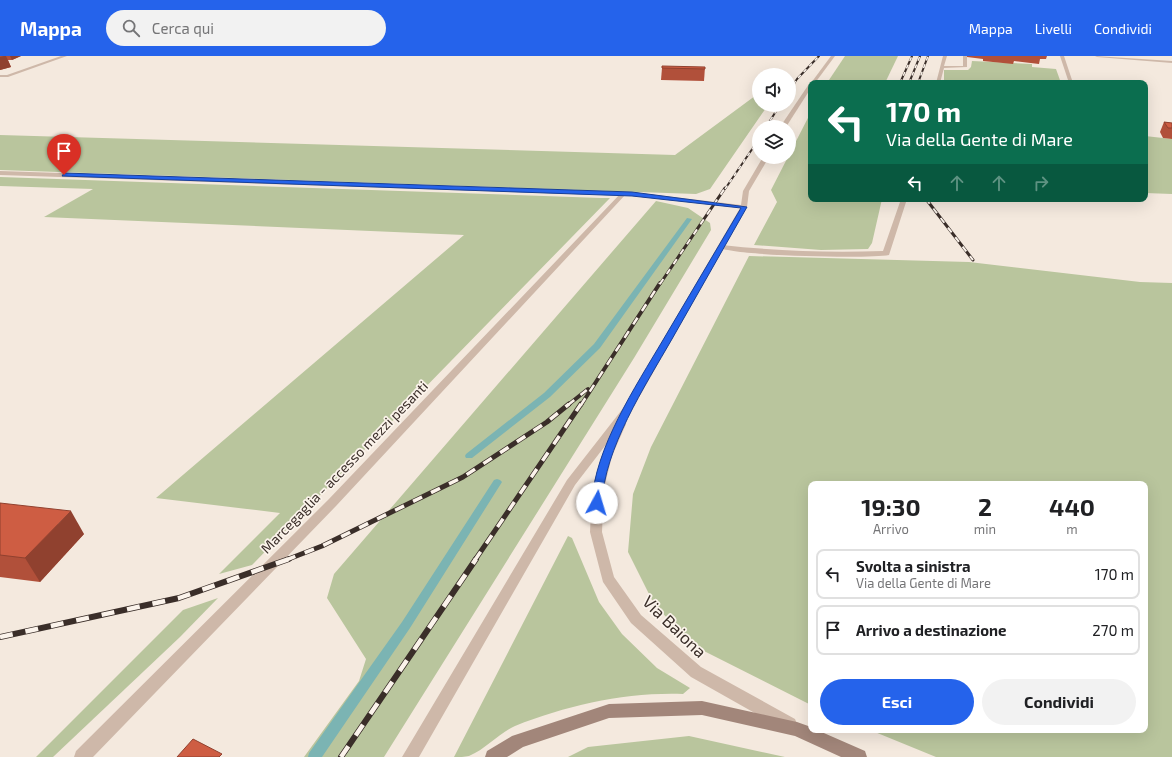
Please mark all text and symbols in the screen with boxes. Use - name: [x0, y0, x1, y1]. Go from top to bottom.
- search box: [106, 10, 386, 46]
- text: Mappa: [20, 17, 82, 40]
- icon: search: [120, 17, 142, 39]
- text: Cerca qui: [152, 19, 214, 37]
- text: Mappa: [969, 20, 1013, 37]
- text: Livelli: [1035, 20, 1072, 37]
- text: Condividi: [1094, 20, 1152, 37]
- map controls: [752, 68, 796, 164]
- button: sound: [752, 68, 796, 112]
- text: 170 m: [886, 94, 961, 128]
- icon: left: [820, 96, 872, 148]
- button: layers: [752, 120, 796, 164]
- text: Via della Gente di Mare: [886, 128, 1073, 150]
- pin: [47, 134, 81, 175]
- icon: arrive: [53, 140, 75, 162]
- icon: left: [904, 172, 926, 194]
- icon: ahead: [946, 172, 968, 194]
- icon: ahead: [988, 172, 1010, 194]
- icon: right: [1030, 172, 1052, 194]
- street label: Marcegaglia - accesso mezzi pesanti: [257, 377, 431, 557]
- position arrow: [576, 482, 618, 524]
- text: 19:30: [861, 492, 921, 521]
- text: 2: [978, 492, 992, 521]
- text: 440: [1049, 492, 1095, 521]
- text: Arrivo: [873, 521, 909, 537]
- text: min: [974, 521, 996, 537]
- text: m: [1066, 521, 1078, 537]
- text: Svolta a sinistra: [856, 557, 971, 575]
- icon: left: [822, 563, 844, 585]
- text: 170 m: [1095, 565, 1134, 583]
- text: Via della Gente di Mare: [856, 575, 991, 591]
- street label: Via Baiona: [639, 591, 711, 661]
- icon: arrive: [822, 619, 844, 641]
- text: Arrivo a destinazione: [856, 621, 1007, 639]
- text: 270 m: [1092, 621, 1134, 639]
- button: Esci: [820, 679, 974, 725]
- button: Condividi: [982, 679, 1136, 725]

